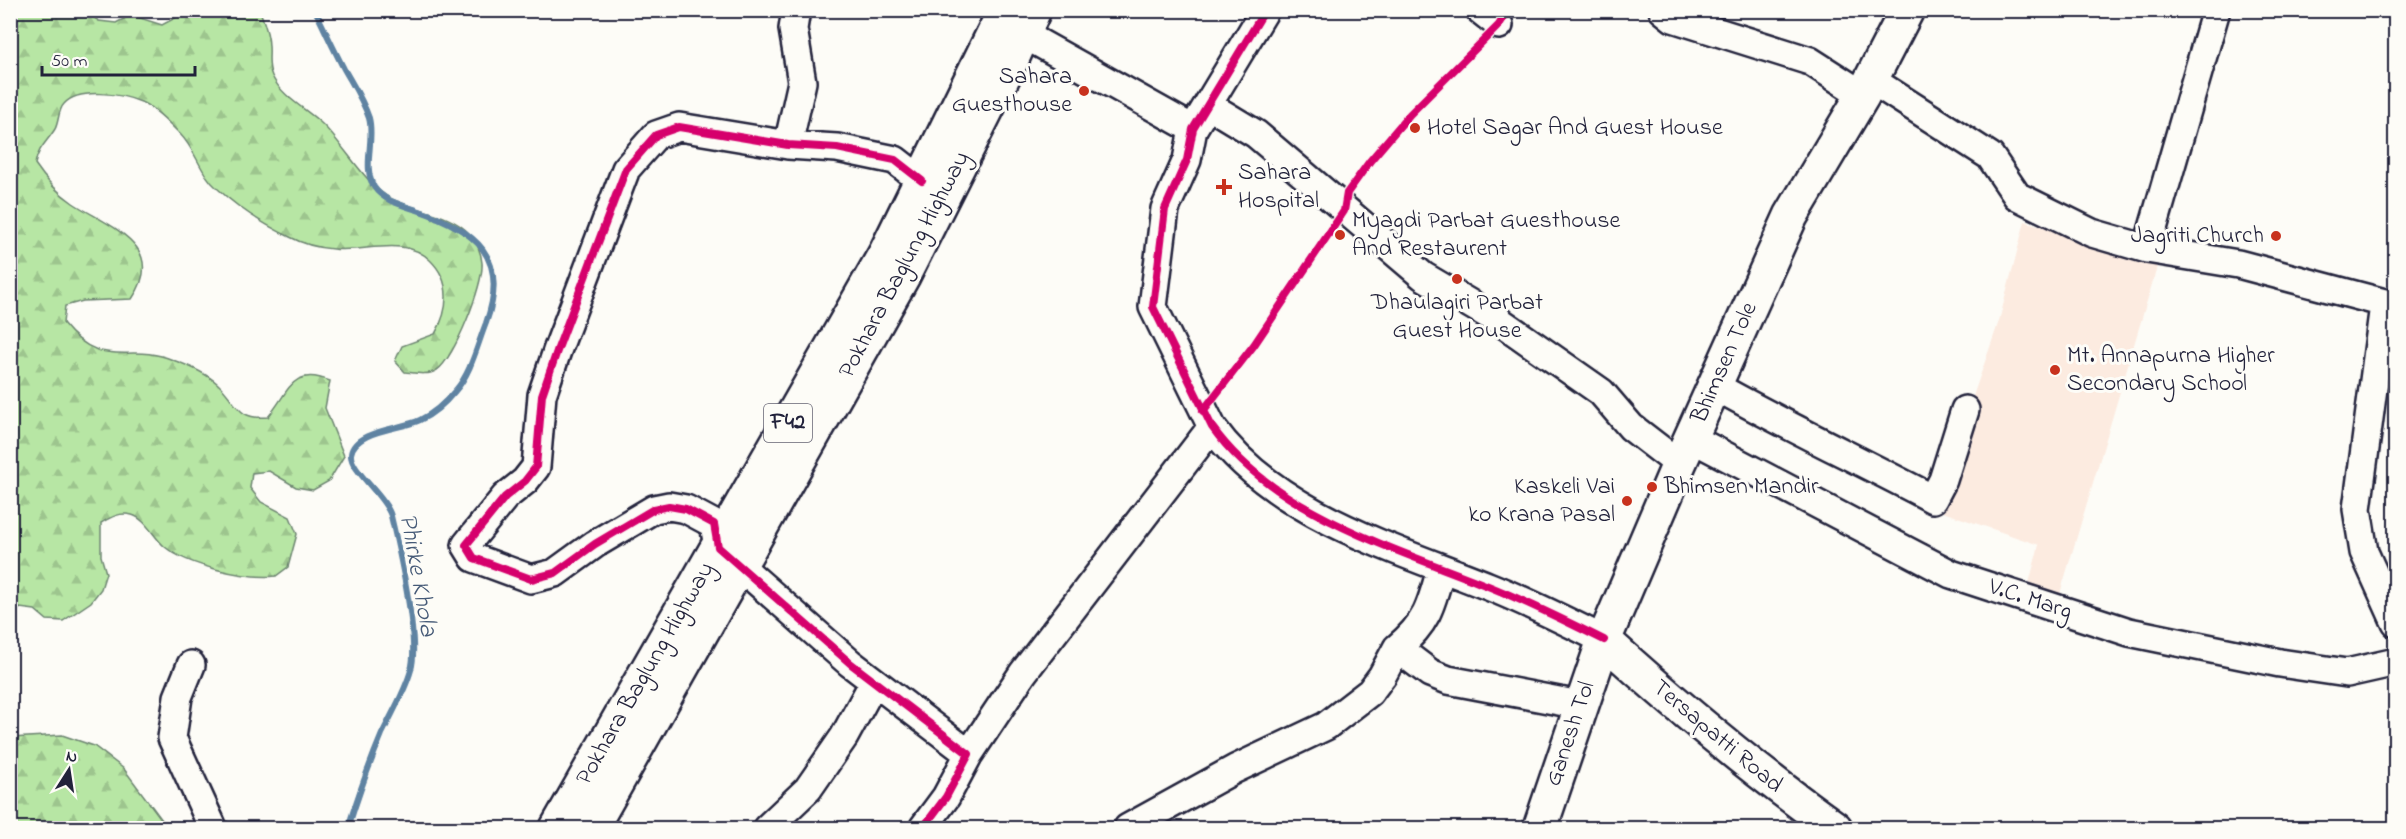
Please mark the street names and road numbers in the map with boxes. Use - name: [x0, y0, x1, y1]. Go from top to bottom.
- street label: Pokhara Baglung Highway: [830, 145, 981, 385]
- street label: Bhimsen Tole: [1682, 297, 1767, 430]
- road number: F42: [764, 404, 812, 442]
- street label: Pokhara Baglung Highway: [568, 556, 725, 793]
- street label: V.C. Marg: [1983, 570, 2076, 630]
- street label: Tersapatti Road: [1644, 672, 1791, 803]
- street label: Ganesh Tol: [1537, 677, 1605, 791]

